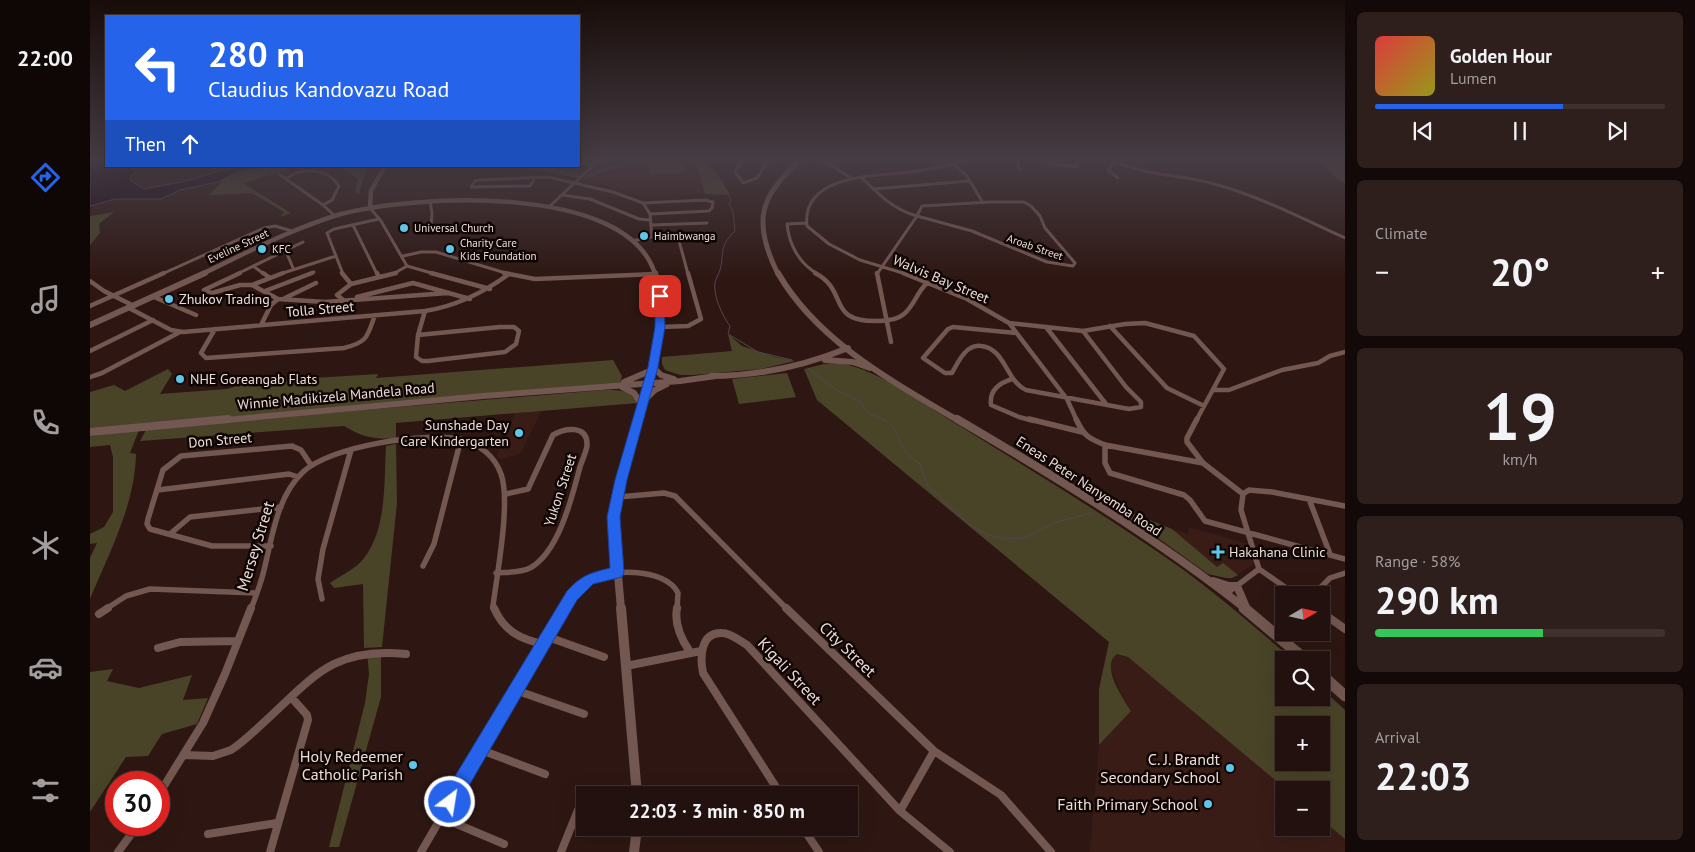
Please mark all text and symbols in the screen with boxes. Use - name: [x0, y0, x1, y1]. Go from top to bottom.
- text: 280 m: [208, 31, 305, 77]
- icon: left: [125, 35, 190, 100]
- text: 22:00: [17, 44, 73, 72]
- text: Golden Hour: [1450, 44, 1552, 68]
- text: Lumen: [1450, 68, 1496, 88]
- text: Claudius Kandovazu Road: [208, 75, 449, 103]
- icon: previous: [1409, 117, 1437, 145]
- icon: pause: [1506, 117, 1534, 145]
- icon: next: [1603, 117, 1631, 145]
- icon: ahead: [176, 130, 204, 158]
- text: Then: [125, 132, 166, 156]
- icon: directions: [28, 160, 63, 195]
- place label: Universal Church: [414, 221, 494, 235]
- marker: Universal Church: [398, 222, 410, 234]
- text: Climate: [1375, 223, 1427, 243]
- street label: Eveline Street: [205, 226, 271, 266]
- place label: Haimbwanga: [654, 229, 715, 243]
- marker: Haimbwanga: [638, 230, 650, 242]
- street label: Aroab Street: [1005, 231, 1065, 263]
- place label: Charity Care Kids Foundation: [460, 236, 537, 263]
- place label: KFC: [272, 242, 291, 256]
- marker: KFC: [256, 243, 268, 255]
- marker: Charity Care Kids Foundation: [444, 243, 456, 255]
- text: 20°: [1490, 247, 1550, 296]
- street label: Walvis Bay Street: [890, 251, 992, 307]
- text: −: [1375, 253, 1389, 290]
- text: +: [1651, 253, 1665, 290]
- pin: [639, 275, 681, 317]
- icon: music: [28, 282, 63, 317]
- icon: arrive: [646, 282, 674, 310]
- place label: Zhukov Trading: [179, 290, 270, 308]
- marker: Zhukov Trading: [163, 293, 175, 305]
- street label: Tolla Street: [285, 297, 355, 321]
- place label: NHE Goreangab Flats: [190, 370, 317, 388]
- marker: NHE Goreangab Flats: [174, 373, 186, 385]
- text: 19: [1483, 374, 1557, 458]
- street label: Winnie Madikizela Mandela Road: [237, 378, 435, 414]
- icon: phone: [28, 405, 63, 440]
- place label: Sunshade Day Care Kindergarten: [400, 416, 509, 450]
- marker: Sunshade Day Care Kindergarten: [513, 427, 525, 439]
- street label: Don Street: [187, 428, 253, 452]
- street label: Eneas Peter Nanyemba Road: [1013, 432, 1165, 540]
- text: km/h: [1502, 449, 1538, 469]
- street label: Yukon Street: [540, 451, 580, 529]
- street label: Mersey Street: [232, 498, 278, 593]
- icon: climate: [28, 528, 63, 563]
- place label: Hakahana Clinic: [1229, 543, 1326, 561]
- marker: Hakahana Clinic: [1211, 545, 1225, 559]
- text: Range · 58%: [1375, 551, 1460, 571]
- text: 290 km: [1375, 575, 1499, 624]
- north arrow: [1275, 586, 1330, 641]
- map controls: [1275, 586, 1330, 836]
- street label: City Street: [816, 617, 881, 681]
- street label: Kigali Street: [754, 633, 827, 709]
- icon: car: [28, 650, 63, 685]
- button: search: [1275, 651, 1330, 706]
- button: +: [1275, 716, 1330, 771]
- text: Arrival: [1375, 727, 1420, 747]
- place label: Holy Redeemer Catholic Parish: [300, 746, 404, 784]
- place label: C. J. Brandt Secondary School: [1100, 749, 1221, 787]
- text: 22:03: [1375, 751, 1471, 800]
- marker: Holy Redeemer Catholic Parish: [407, 759, 419, 771]
- marker: C. J. Brandt Secondary School: [1224, 762, 1236, 774]
- speed limit sign: 30: [105, 771, 170, 836]
- icon: filters: [28, 773, 63, 808]
- position arrow: [423, 775, 475, 827]
- button: −: [1275, 781, 1330, 836]
- place label: Faith Primary School: [1057, 794, 1198, 814]
- marker: Faith Primary School: [1202, 798, 1214, 810]
- text: 22:03 · 3 min · 850 m: [629, 799, 805, 823]

